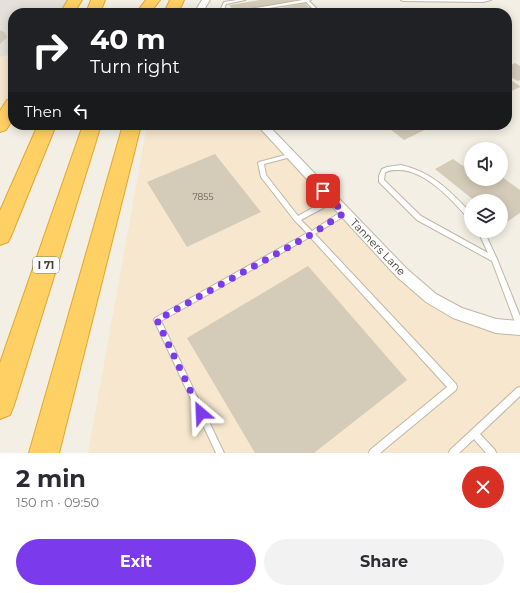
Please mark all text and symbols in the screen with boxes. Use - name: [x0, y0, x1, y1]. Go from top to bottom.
- text: 40 m: [90, 22, 166, 56]
- icon: right: [24, 24, 76, 76]
- text: Turn right: [90, 56, 180, 78]
- icon: left: [70, 100, 92, 122]
- text: Then: [24, 102, 62, 121]
- map controls: [464, 142, 508, 238]
- button: sound: [464, 142, 508, 186]
- pin: [306, 174, 340, 208]
- icon: arrive: [312, 180, 334, 202]
- house number: 7855: [192, 191, 214, 202]
- button: layers: [464, 194, 508, 238]
- street label: Tanners Lane: [347, 216, 409, 279]
- road number: I 71: [33, 257, 59, 273]
- position arrow: [180, 392, 222, 434]
- text: 2 min: [16, 464, 86, 493]
- button: close: [462, 466, 504, 508]
- text: 150 m · 09:50: [16, 494, 99, 510]
- button: Exit: [16, 539, 256, 585]
- button: Share: [264, 539, 504, 585]

